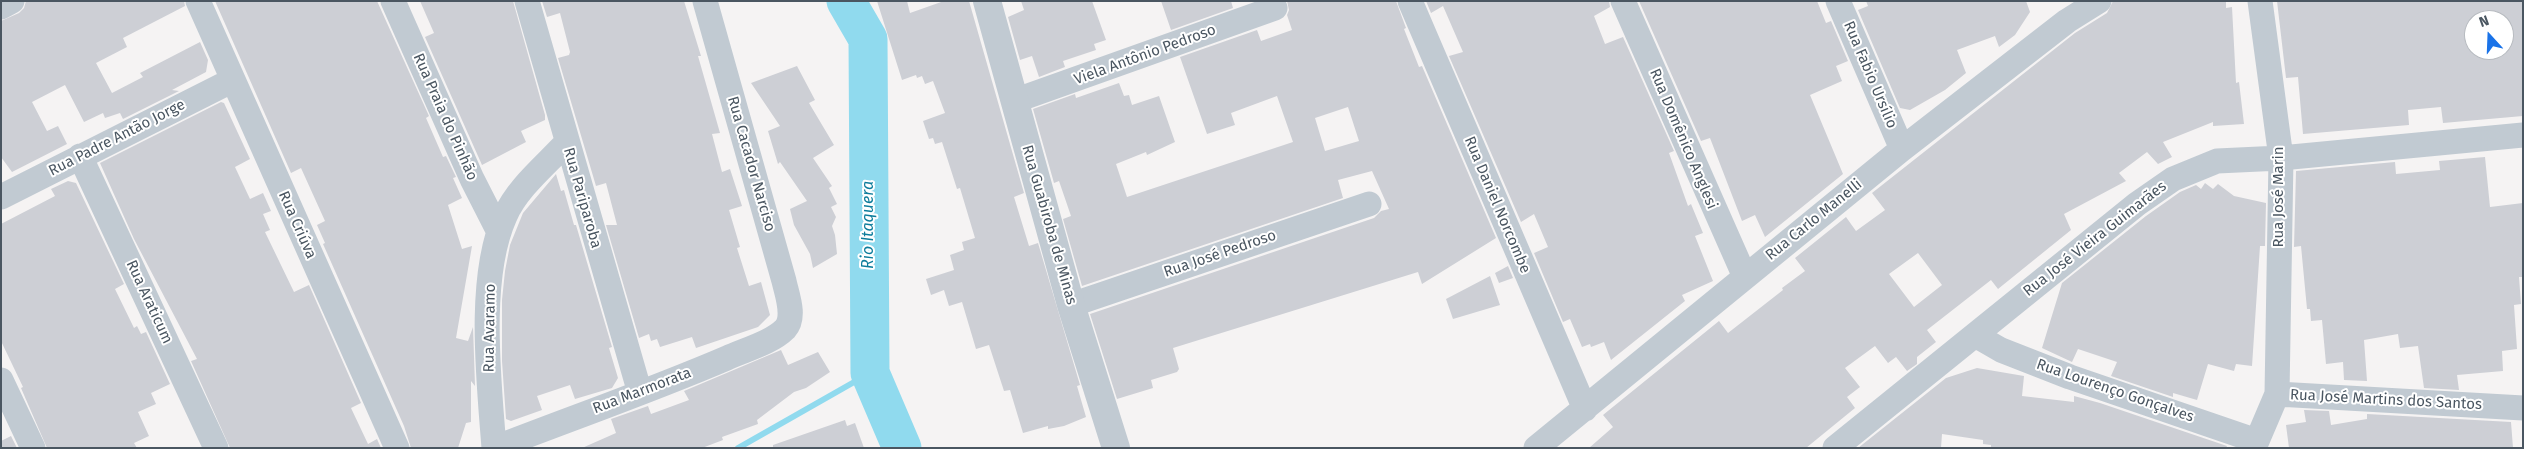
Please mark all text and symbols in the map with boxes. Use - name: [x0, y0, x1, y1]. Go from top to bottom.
- north arrow: [2464, 10, 2514, 60]
- text: N: [2477, 12, 2491, 31]
- street label: Rua Fabio Ursílio: [1839, 19, 1901, 131]
- street label: Viela Antônio Pedroso: [1072, 21, 1218, 89]
- street label: Rua Praia do Pinhão: [409, 51, 481, 183]
- street label: Rua Domênico Anglesi: [1645, 66, 1721, 212]
- street label: Rua Cacador Narciso: [723, 94, 779, 234]
- street label: Rua Padre Antão Jorge: [46, 96, 188, 180]
- street label: Rua Daniel Norcombe: [1460, 134, 1534, 276]
- street label: Rua Guabiroba de Minas: [1018, 143, 1080, 307]
- street label: Rua Pariparoba: [559, 146, 605, 250]
- street label: Rua José Marin: [2270, 146, 2288, 248]
- street label: Rua Carlo Manelli: [1762, 176, 1866, 264]
- street label: Rua José Vieira Guimarães: [2020, 177, 2170, 301]
- water label: Rio Itaquera: [859, 181, 879, 269]
- street label: Rua Criúva: [274, 188, 320, 262]
- street label: Rua José Pedroso: [1161, 226, 1279, 282]
- street label: Rua Araticum: [122, 257, 176, 347]
- street label: Rua Avaramo: [480, 283, 500, 373]
- street label: Rua Lourenço Gonçalves: [2034, 356, 2196, 426]
- street label: Rua Marmorata: [590, 364, 694, 418]
- street label: Rua José Martins dos Santos: [2290, 386, 2482, 414]

